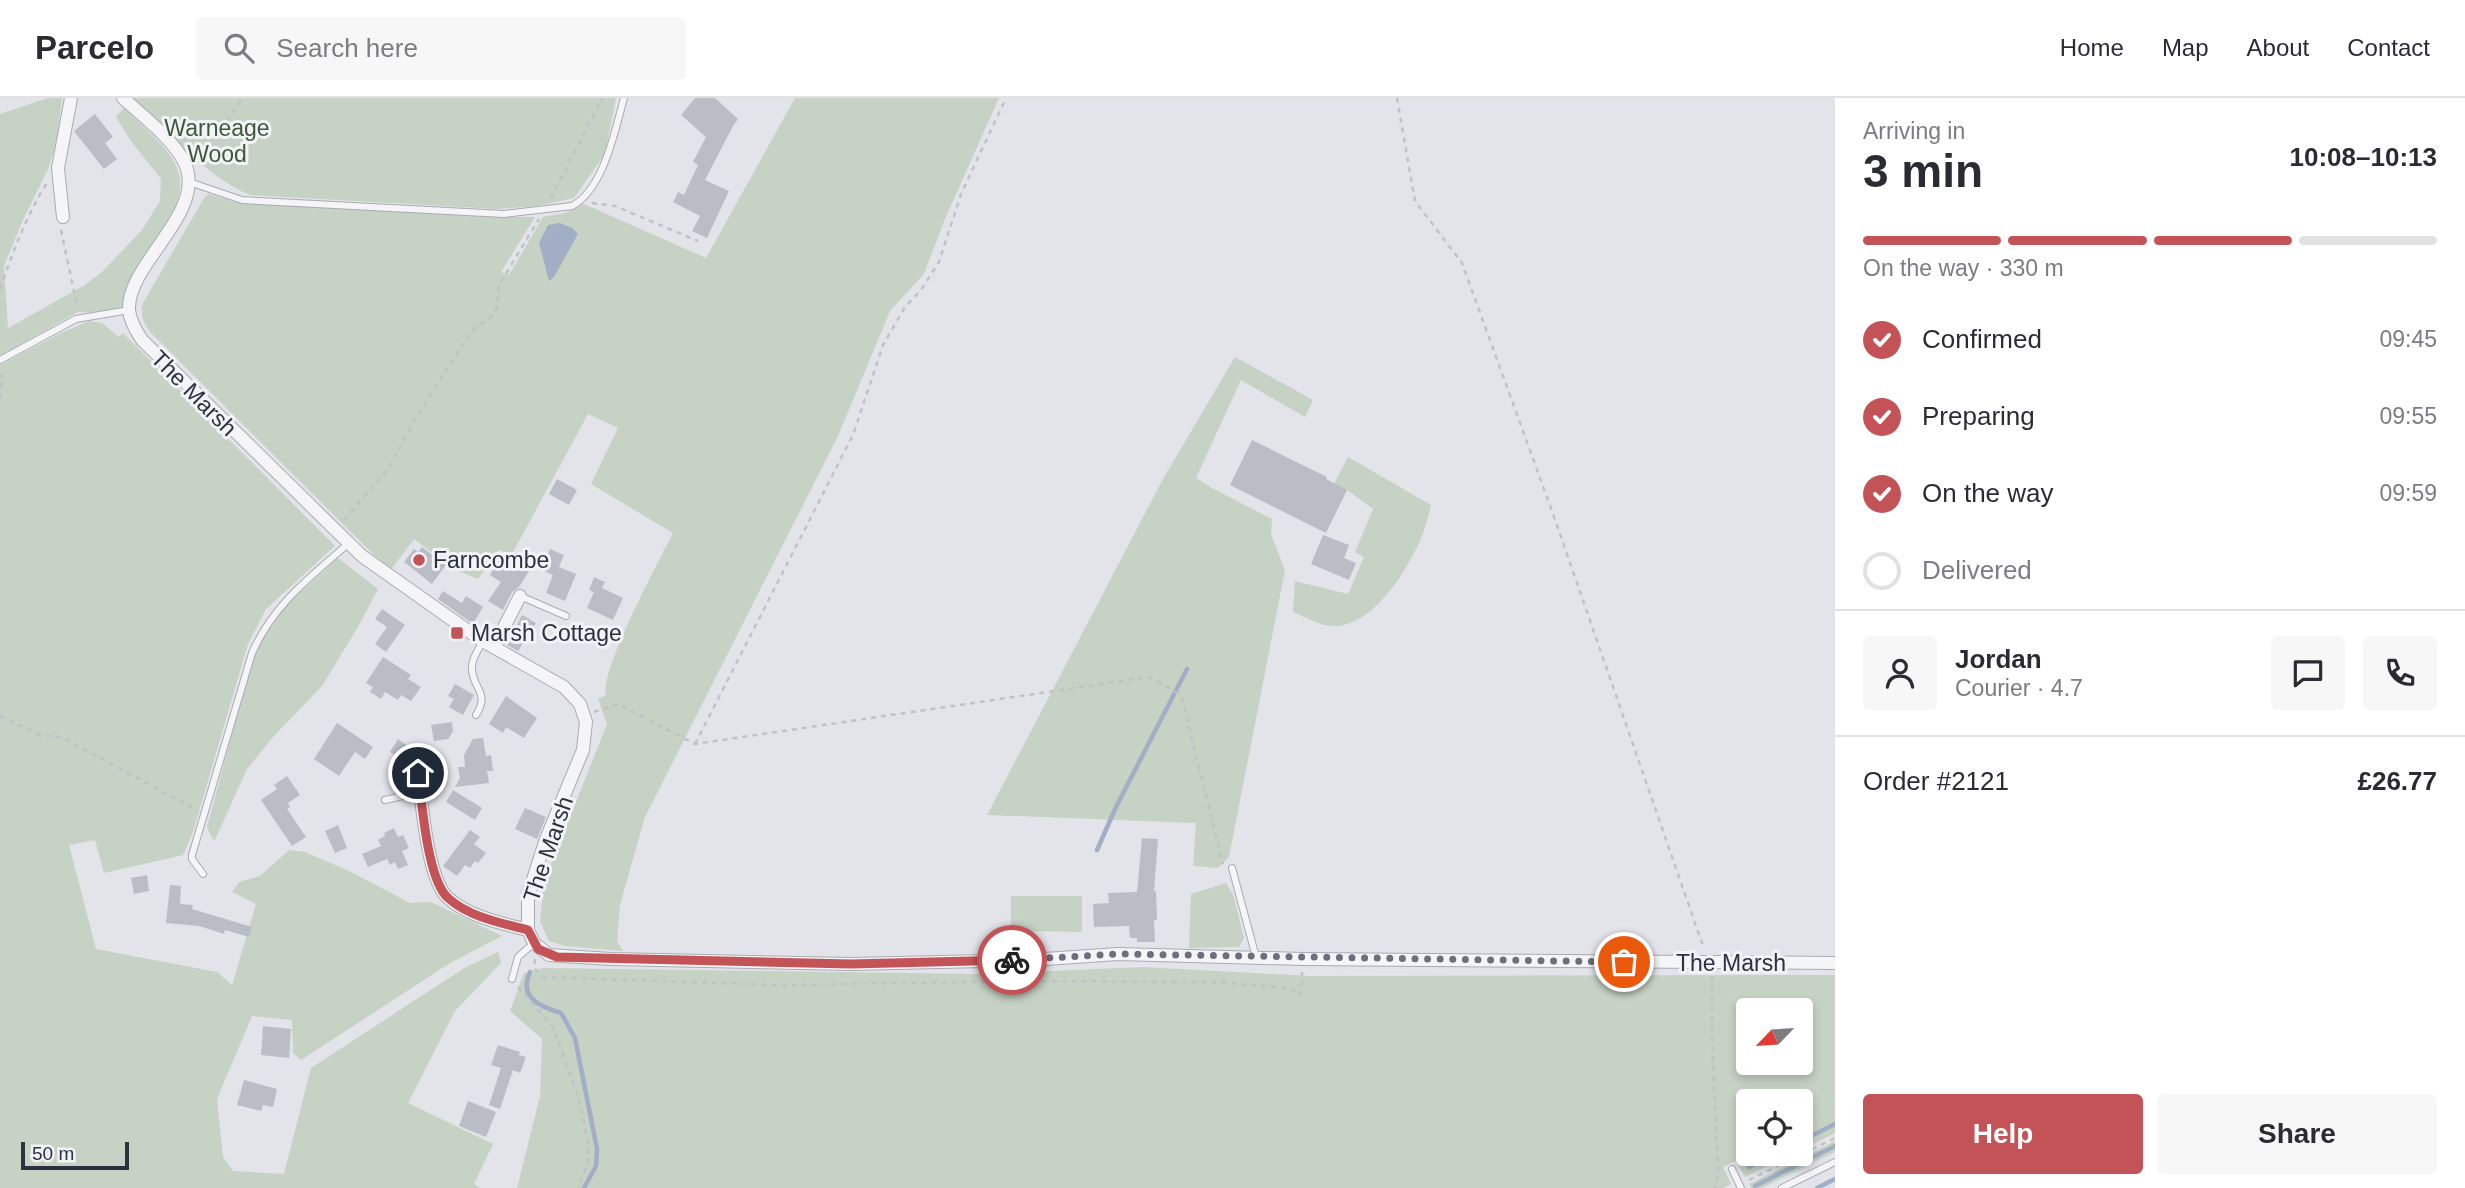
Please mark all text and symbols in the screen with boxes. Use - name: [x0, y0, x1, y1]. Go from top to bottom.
- search box: [196, 17, 686, 80]
- text: Parcelo: [35, 29, 154, 66]
- icon: search: [220, 29, 258, 67]
- text: Search here: [276, 33, 418, 63]
- text: Home: [2060, 34, 2124, 61]
- text: Map: [2162, 34, 2209, 61]
- text: About: [2247, 34, 2309, 61]
- text: Contact: [2347, 34, 2430, 61]
- park label: Warneage Wood: [164, 115, 270, 167]
- text: Arriving in: [1863, 118, 1965, 144]
- text: 10:08–10:13: [2290, 142, 2437, 172]
- text: 3 min: [1863, 145, 1983, 197]
- text: On the way · 330 m: [1863, 255, 2064, 281]
- icon: check: [1863, 321, 1901, 359]
- text: Confirmed: [1922, 324, 2042, 354]
- text: 09:45: [2379, 326, 2437, 352]
- street label: The Marsh: [146, 345, 242, 441]
- icon: check: [1863, 398, 1901, 436]
- text: Preparing: [1922, 401, 2035, 431]
- text: 09:55: [2379, 403, 2437, 429]
- icon: check: [1863, 475, 1901, 513]
- text: On the way: [1922, 478, 2054, 508]
- text: 09:59: [2379, 480, 2437, 506]
- place label: Farncombe: [433, 547, 549, 573]
- marker: Farncombe: [411, 552, 427, 568]
- text: Delivered: [1922, 555, 2032, 585]
- place label: Marsh Cottage: [471, 620, 622, 646]
- marker: Marsh Cottage: [449, 625, 465, 641]
- button: person: [1863, 636, 1937, 710]
- button: chat: [2271, 636, 2345, 710]
- button: phone: [2363, 636, 2437, 710]
- text: Jordan: [1955, 644, 2042, 674]
- text: Courier · 4.7: [1955, 675, 2083, 701]
- pin: [388, 743, 448, 803]
- icon: home: [399, 754, 437, 792]
- text: Order #2121: [1863, 766, 2009, 796]
- text: £26.77: [2357, 766, 2437, 796]
- street label: The Marsh: [518, 793, 578, 905]
- courier: [977, 925, 1047, 995]
- pin: [1594, 932, 1654, 992]
- icon: bike: [993, 941, 1031, 979]
- icon: bag: [1605, 943, 1643, 981]
- street label: The Marsh: [1676, 950, 1786, 976]
- north arrow: [1736, 998, 1813, 1074]
- map controls: [1736, 998, 1813, 1166]
- button: locate: [1736, 1089, 1813, 1166]
- button: Help: [1863, 1094, 2143, 1174]
- button: Share: [2157, 1094, 2437, 1174]
- scale bar: [21, 1139, 130, 1171]
- text: 50 m: [32, 1143, 74, 1164]

